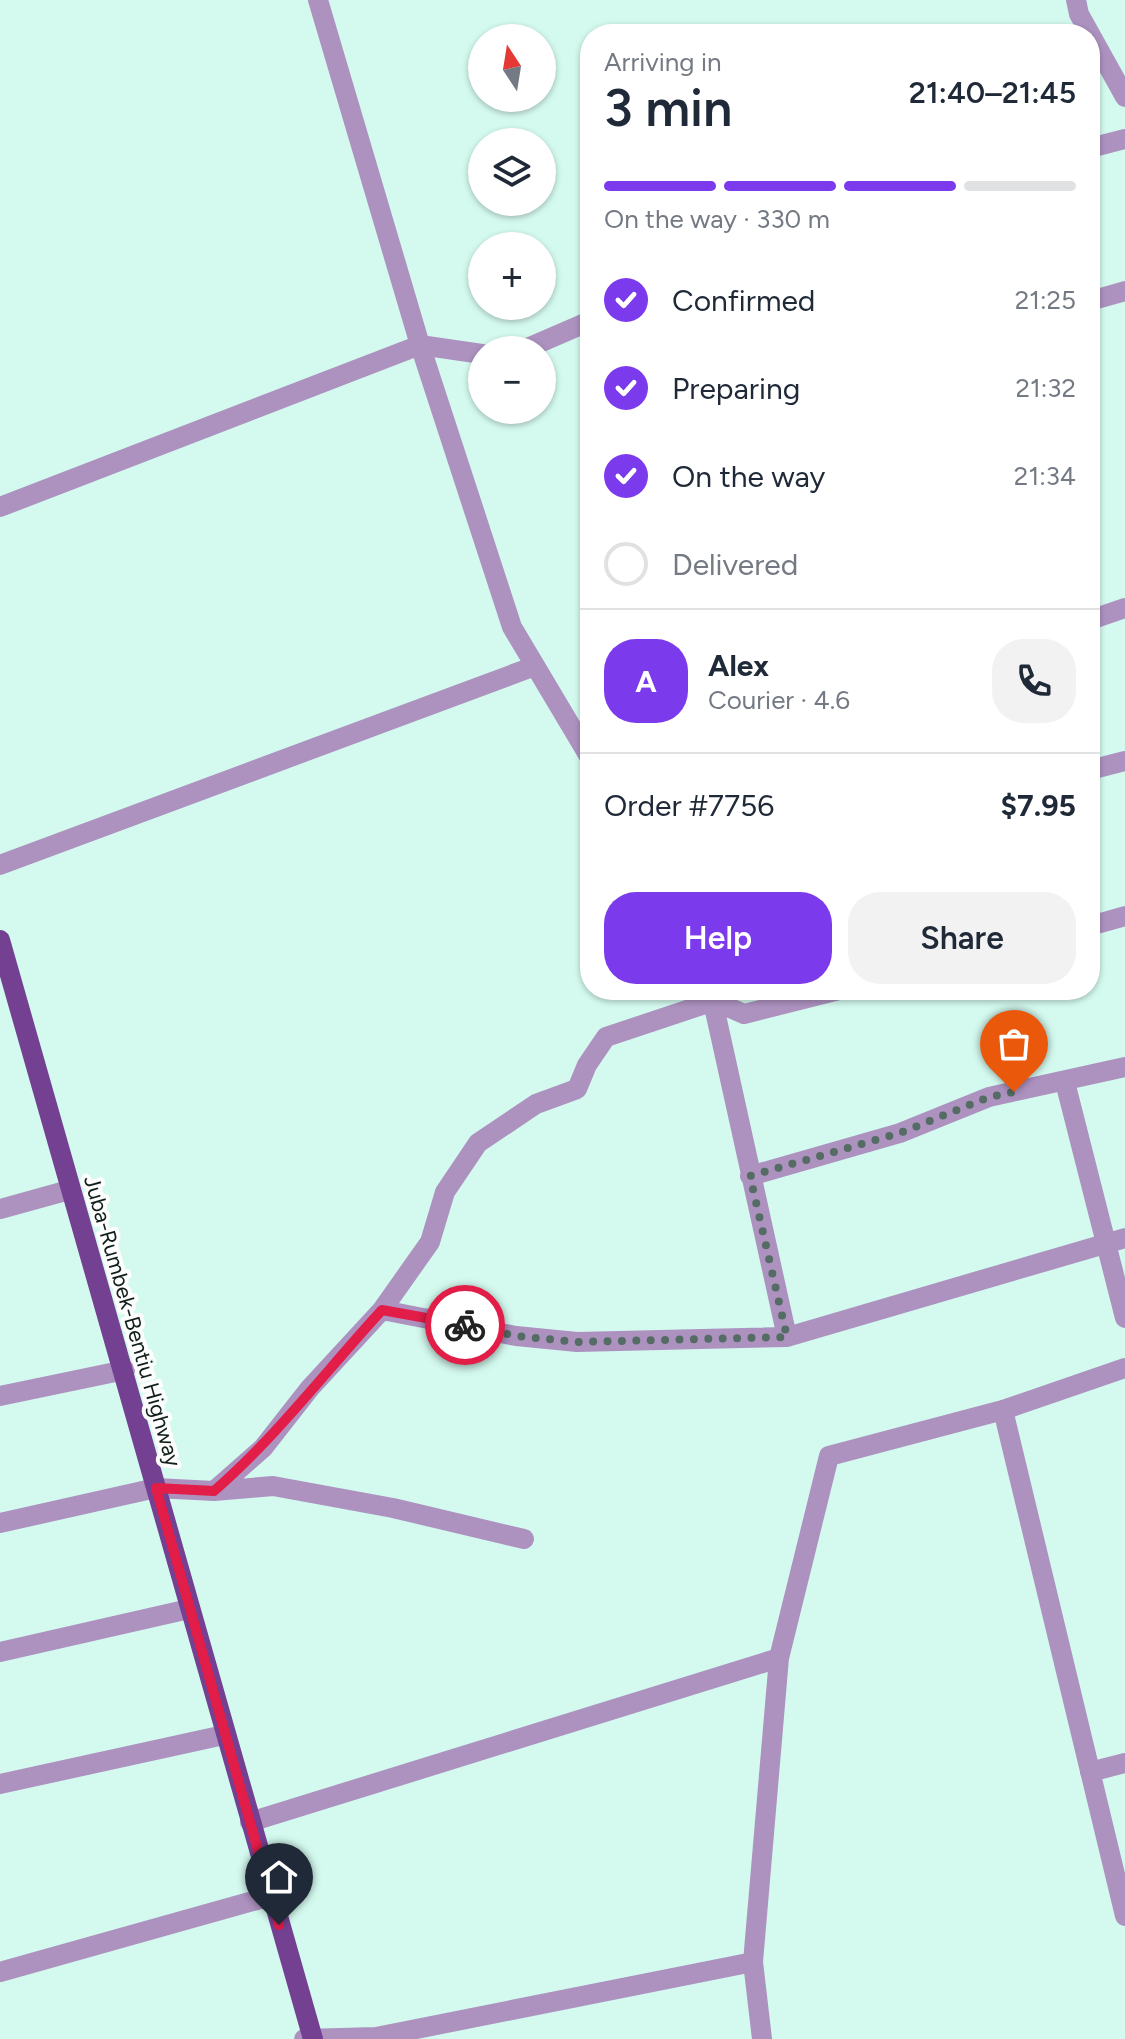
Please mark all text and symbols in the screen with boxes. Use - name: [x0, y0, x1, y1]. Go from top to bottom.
- north arrow: [468, 24, 556, 112]
- map controls: [468, 24, 556, 424]
- text: Arriving in: [604, 46, 722, 78]
- text: 21:40–21:45: [909, 74, 1076, 111]
- text: 3 min: [604, 77, 732, 139]
- button: layers: [468, 128, 556, 216]
- text: On the way · 330 m: [604, 203, 830, 235]
- button: +: [468, 232, 556, 320]
- icon: check: [604, 278, 648, 322]
- text: Confirmed: [672, 282, 815, 319]
- text: 21:25: [1015, 284, 1076, 316]
- button: −: [468, 336, 556, 424]
- icon: check: [604, 366, 648, 410]
- text: Preparing: [672, 370, 800, 407]
- text: 21:32: [1015, 372, 1076, 404]
- icon: check: [604, 454, 648, 498]
- text: On the way: [672, 458, 825, 495]
- text: 21:34: [1014, 460, 1076, 492]
- text: Delivered: [672, 546, 798, 583]
- button: phone: [992, 639, 1076, 723]
- text: Alex: [708, 647, 769, 684]
- text: A: [635, 663, 657, 700]
- text: Courier · 4.6: [708, 684, 850, 716]
- text: Order #7756: [604, 787, 774, 824]
- text: $7.95: [1000, 787, 1076, 824]
- button: Help: [604, 892, 832, 984]
- button: Share: [848, 892, 1076, 984]
- pin: [980, 1010, 1048, 1092]
- icon: bag: [992, 1022, 1036, 1066]
- street label: Juba-Rumbek-Bentiu Highway: [78, 1172, 187, 1470]
- courier: [425, 1285, 505, 1365]
- icon: bike: [443, 1303, 487, 1347]
- pin: [245, 1843, 313, 1925]
- icon: home: [257, 1855, 301, 1899]

